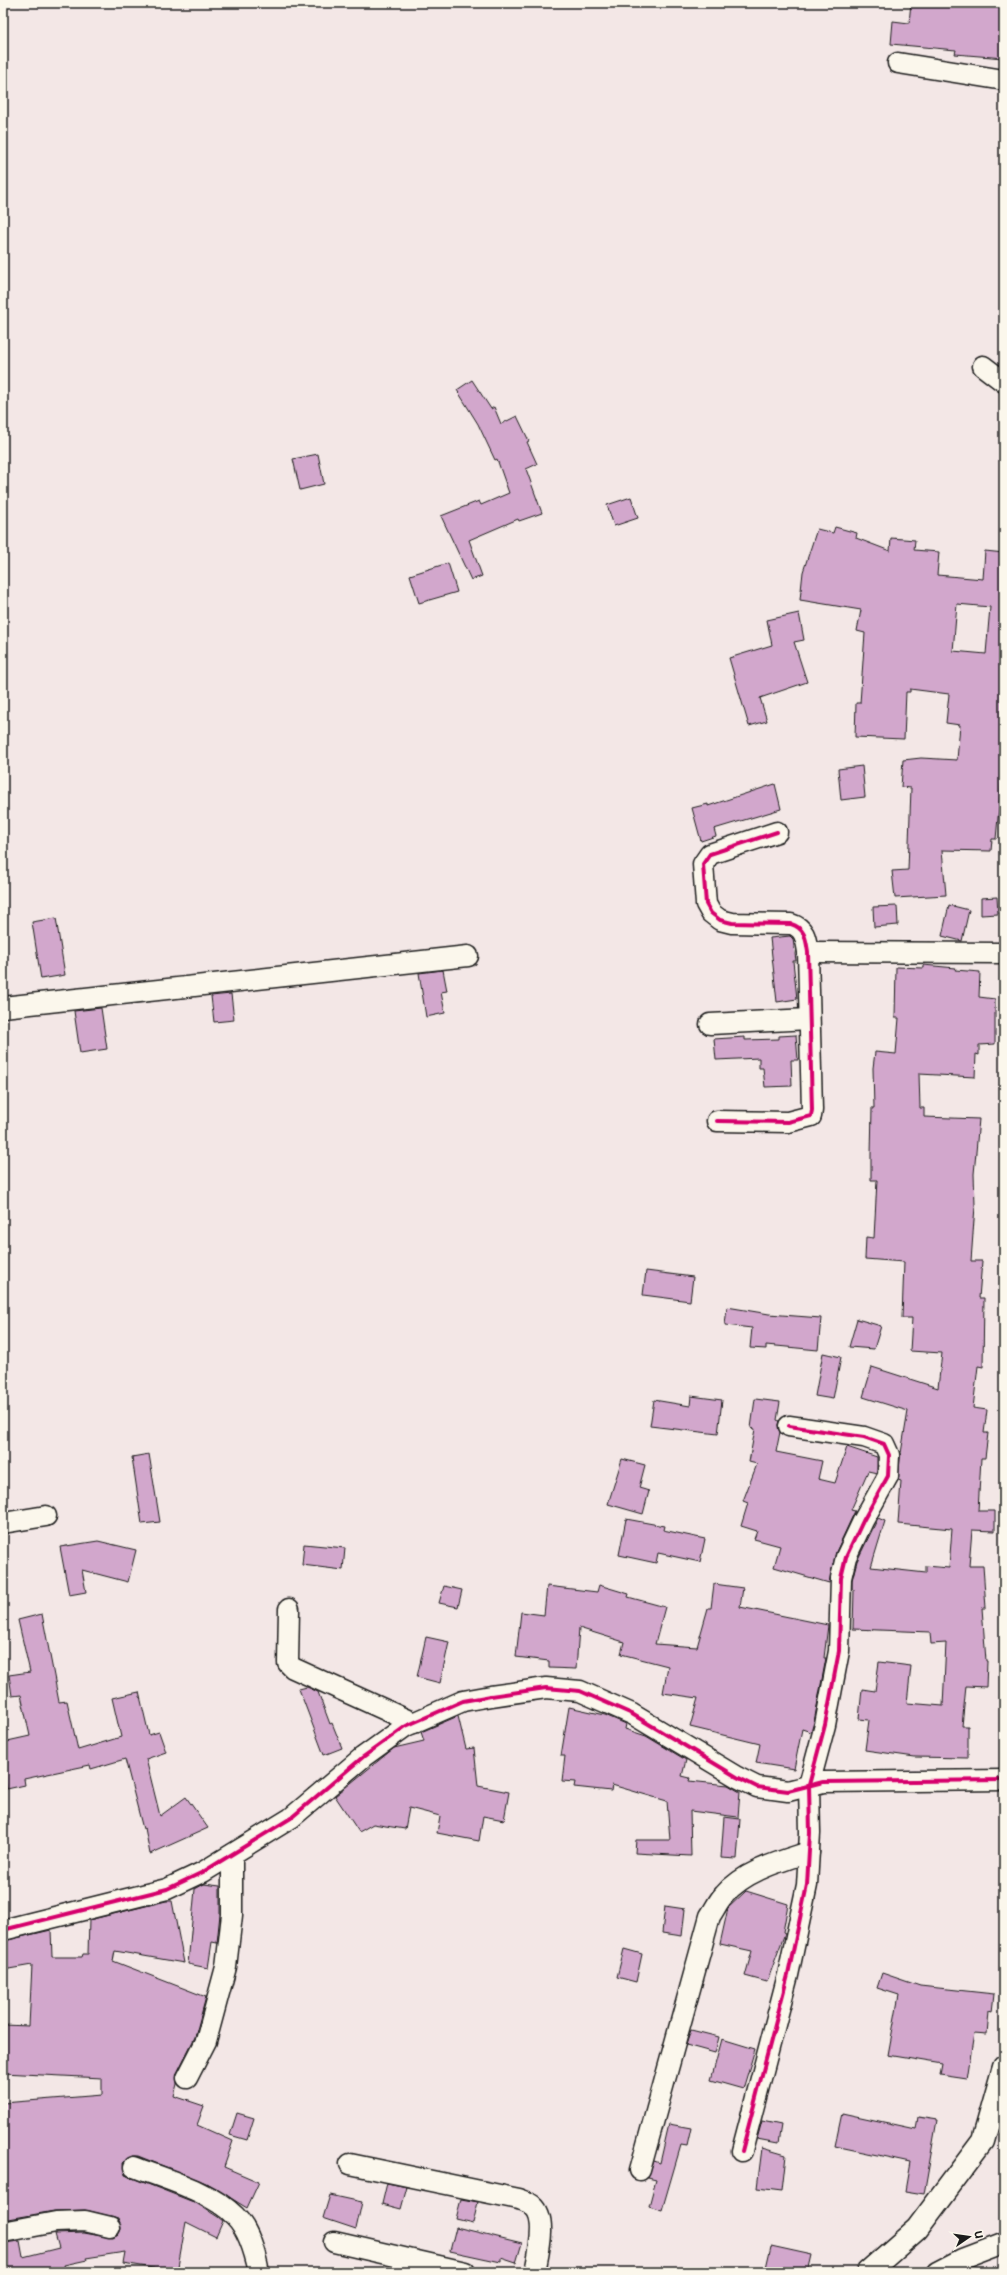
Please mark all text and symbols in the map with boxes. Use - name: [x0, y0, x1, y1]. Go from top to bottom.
- north arrow: [949, 2217, 989, 2257]
- text: U: [971, 2229, 987, 2240]

